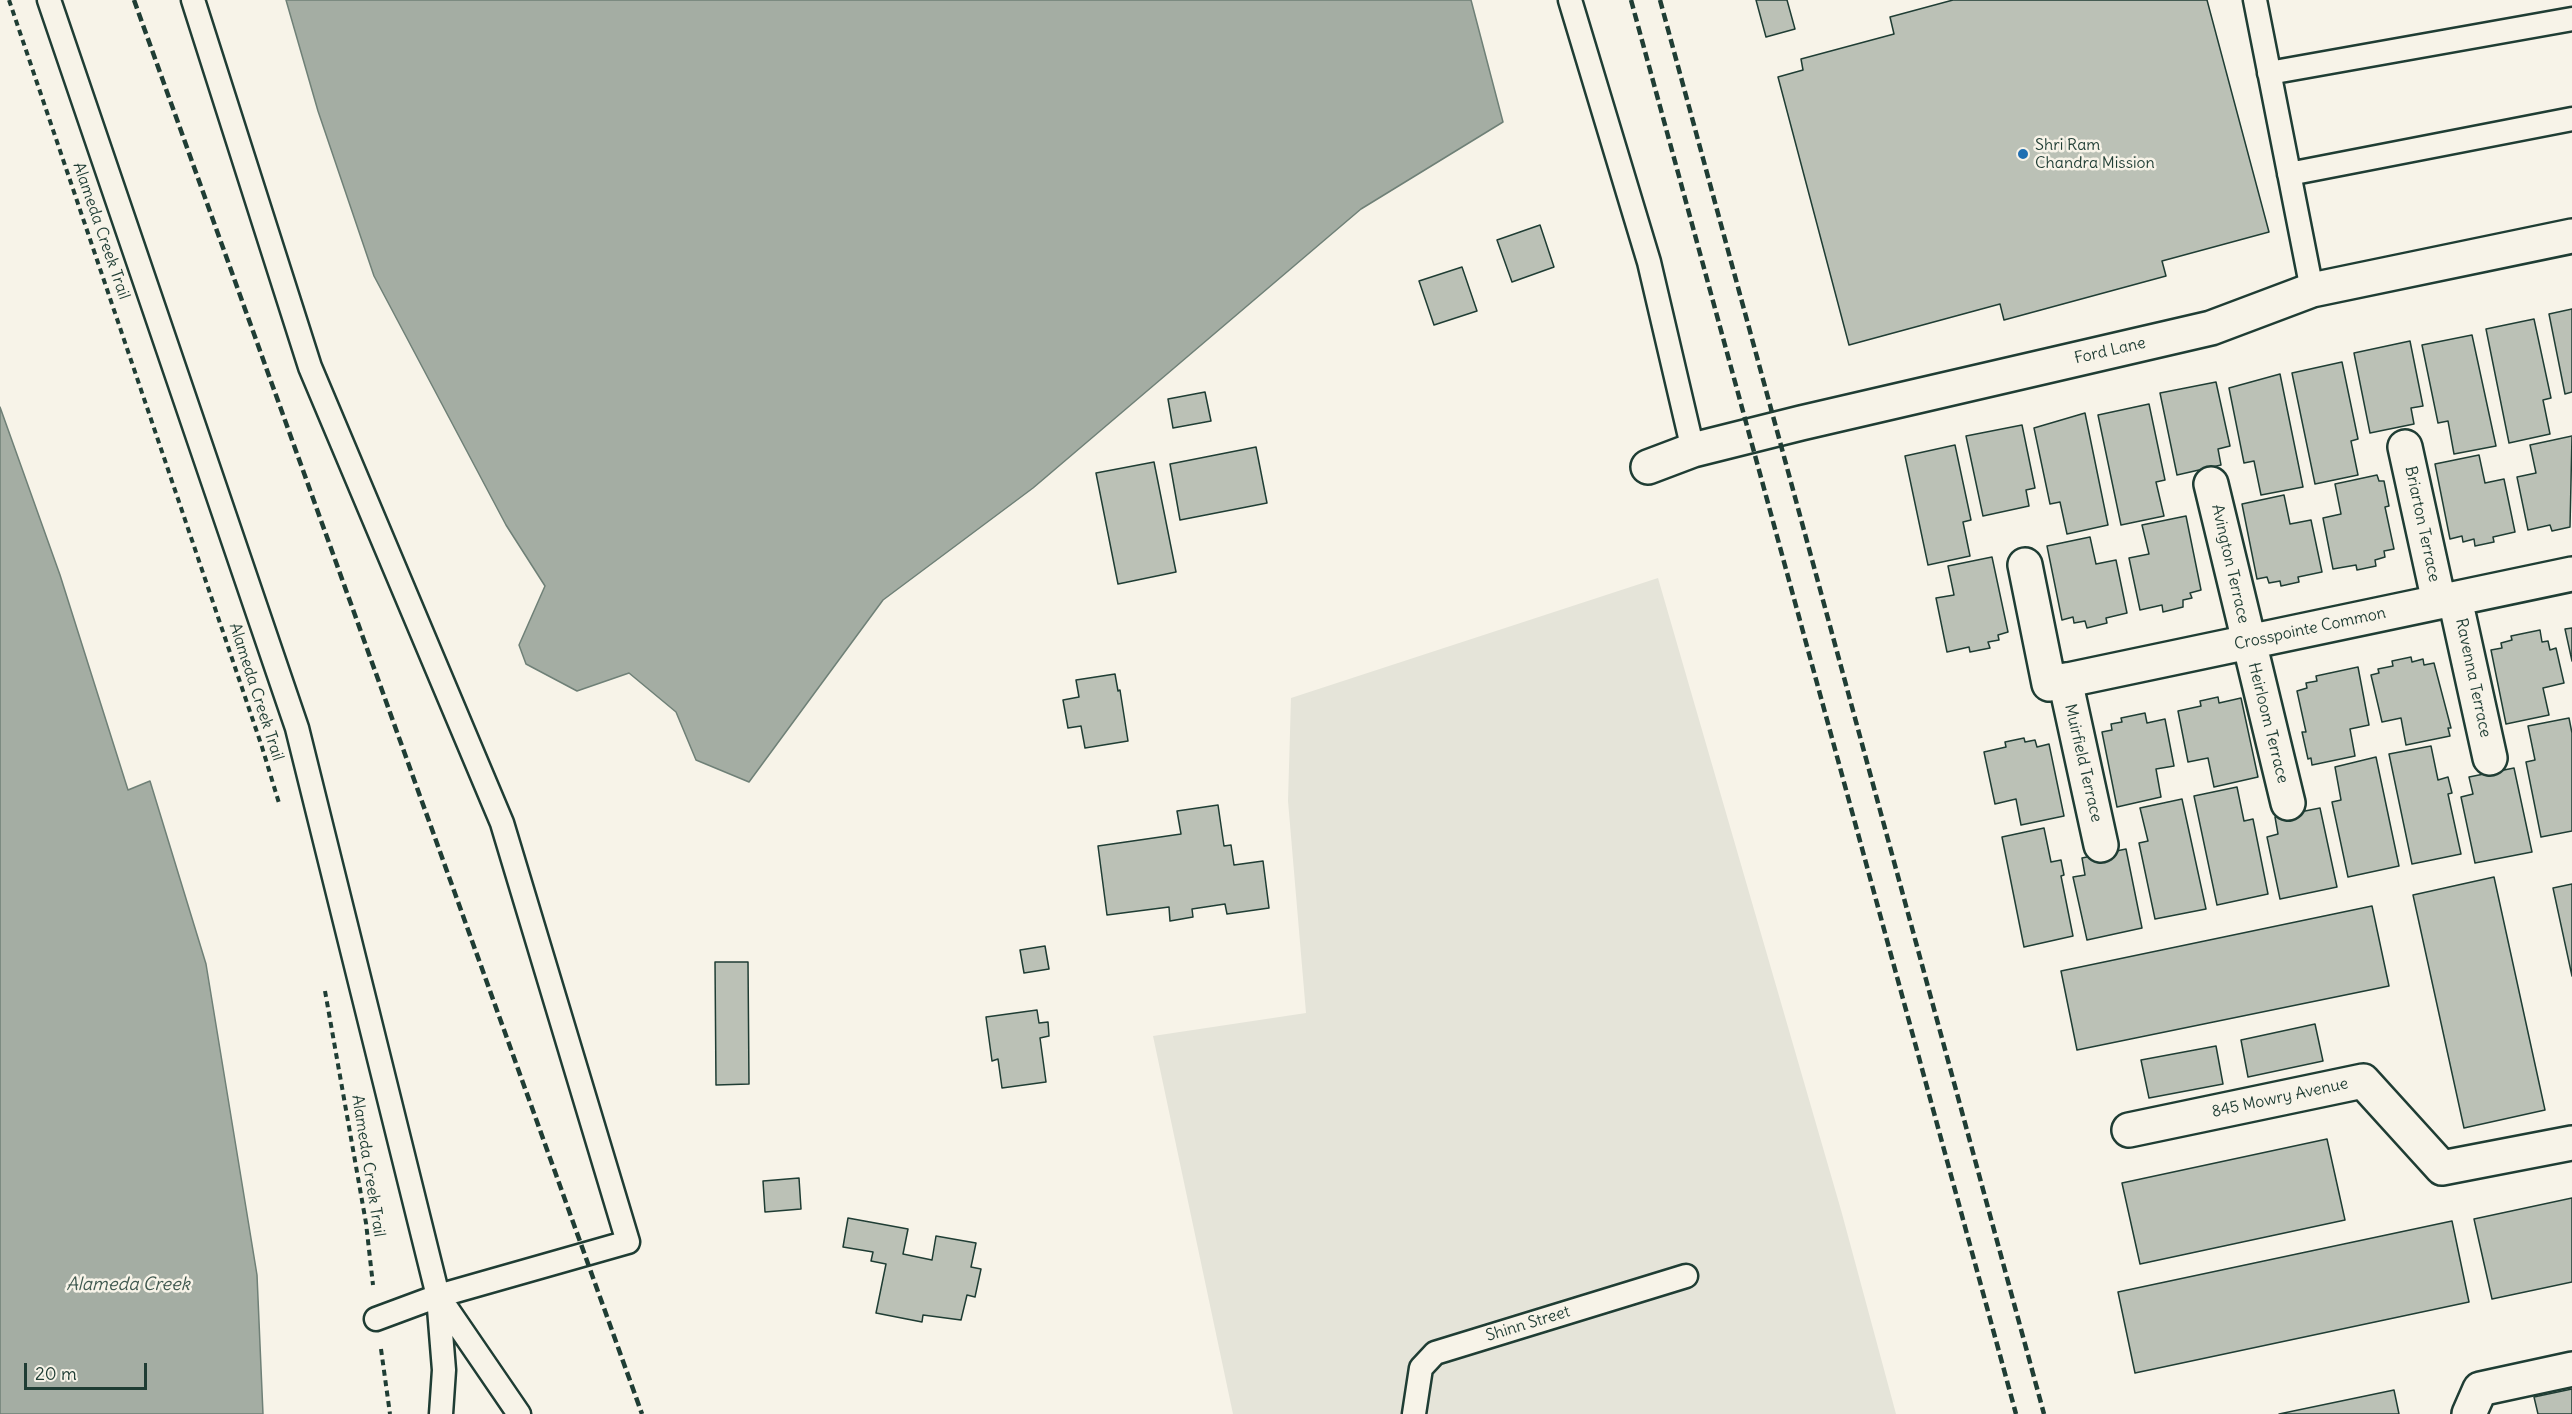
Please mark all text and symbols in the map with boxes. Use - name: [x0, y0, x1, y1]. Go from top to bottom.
- place label: Shri Ram Chandra Mission: [2035, 135, 2155, 173]
- marker: Shri Ram Chandra Mission: [2016, 147, 2030, 161]
- street label: Alameda Creek Trail: [69, 160, 133, 302]
- street label: Ford Lane: [2073, 333, 2147, 369]
- street label: Briarton Terrace: [2400, 464, 2444, 584]
- street label: Avington Terrace: [2207, 503, 2253, 625]
- street label: Crosspointe Common: [2232, 604, 2388, 654]
- street label: Ravenna Terrace: [2451, 617, 2495, 739]
- street label: Alameda Creek Trail: [225, 621, 287, 763]
- street label: Heirloom Terrace: [2244, 661, 2292, 785]
- street label: Muirfield Terrace: [2060, 702, 2106, 824]
- street label: 845 Mowry Avenue: [2210, 1074, 2350, 1122]
- street label: Alameda Creek Trail: [347, 1094, 389, 1238]
- water label: Alameda Creek: [66, 1274, 190, 1296]
- street label: Shinn Street: [1484, 1302, 1572, 1346]
- scale bar: [27, 1351, 150, 1389]
- text: 20 m: [35, 1362, 77, 1385]

